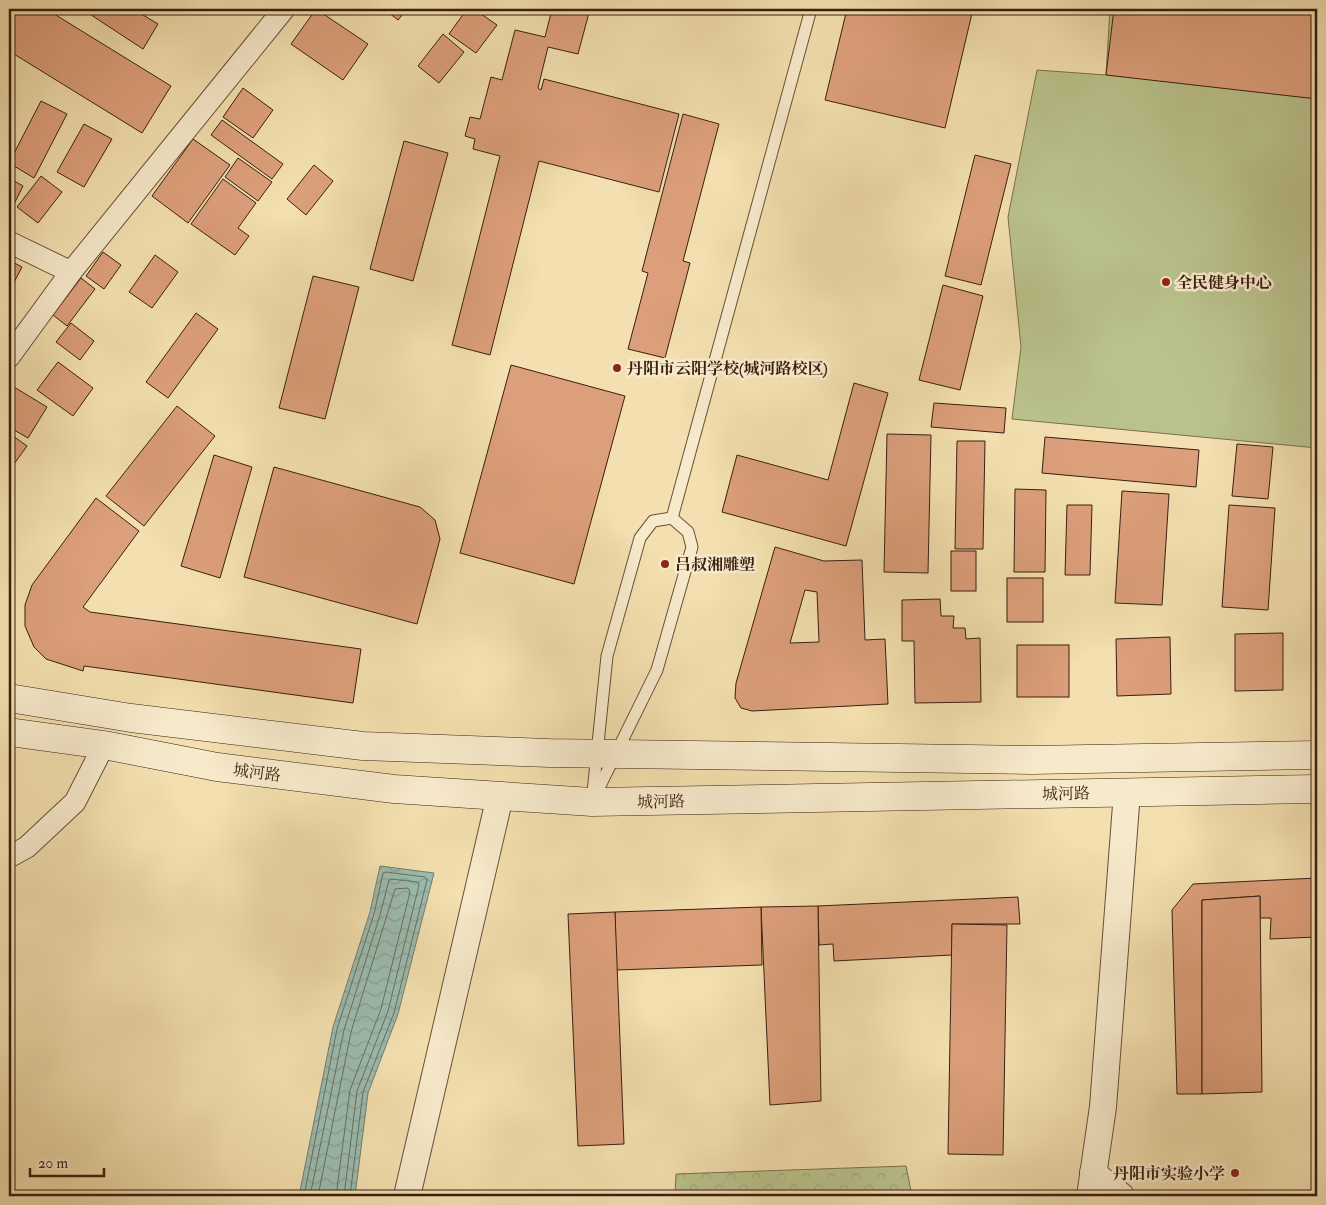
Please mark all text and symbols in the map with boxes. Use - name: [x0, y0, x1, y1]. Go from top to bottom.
- place label: 全民健身中心: [1176, 273, 1272, 293]
- marker: 全民健身中心: [1160, 276, 1172, 288]
- place label: 丹阳市云阳学校(城河路校区): [627, 359, 828, 379]
- marker: 丹阳市云阳学校(城河路校区): [611, 362, 623, 374]
- place label: 吕叔湘雕塑: [675, 555, 755, 575]
- marker: 吕叔湘雕塑: [659, 558, 671, 570]
- street label: 城河路: [232, 760, 282, 786]
- street label: 城河路: [1042, 784, 1090, 804]
- street label: 城河路: [637, 792, 685, 812]
- scale bar: [30, 1145, 104, 1177]
- text: 20 m: [38, 1154, 68, 1173]
- place label: 丹阳市实验小学: [1113, 1164, 1225, 1184]
- marker: 丹阳市实验小学: [1229, 1167, 1241, 1179]

